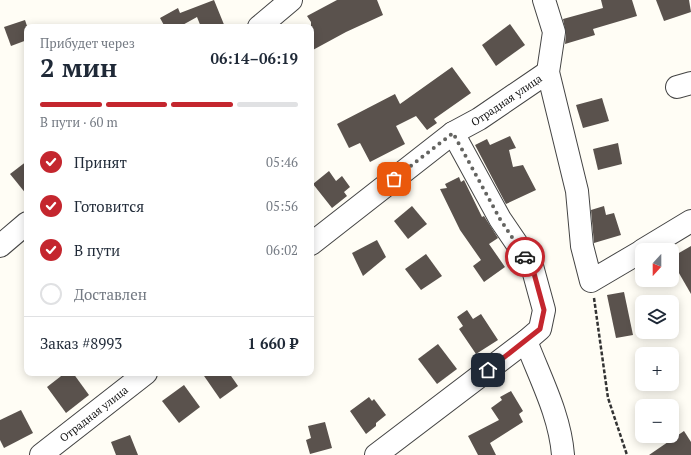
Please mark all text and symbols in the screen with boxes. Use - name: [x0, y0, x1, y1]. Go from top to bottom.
- text: Прибудет через: [40, 34, 135, 52]
- text: 06:14–06:19: [211, 48, 298, 68]
- text: 2 мин: [40, 50, 117, 84]
- street label: Отрадная улица: [468, 71, 545, 129]
- text: В пути · 60 m: [40, 113, 118, 131]
- icon: check: [40, 151, 62, 173]
- text: Принят: [74, 152, 127, 172]
- text: 05:46: [266, 153, 298, 171]
- pin: [377, 162, 411, 196]
- icon: bag: [383, 168, 405, 190]
- icon: check: [40, 195, 62, 217]
- text: Готовится: [74, 196, 144, 216]
- text: 05:56: [266, 197, 298, 215]
- courier: [505, 237, 545, 277]
- icon: check: [40, 239, 62, 261]
- text: В пути: [74, 240, 120, 260]
- text: 06:02: [266, 241, 298, 259]
- north arrow: [635, 243, 679, 287]
- map controls: [635, 243, 679, 443]
- icon: car: [514, 246, 536, 268]
- text: Доставлен: [74, 284, 147, 304]
- button: layers: [635, 295, 679, 339]
- text: Заказ #8993: [40, 333, 122, 353]
- text: 1 660 ₽: [248, 333, 298, 353]
- button: +: [635, 347, 679, 391]
- pin: [471, 353, 505, 387]
- icon: home: [477, 359, 499, 381]
- street label: Отрадная улица: [57, 382, 131, 445]
- button: −: [635, 399, 679, 443]

